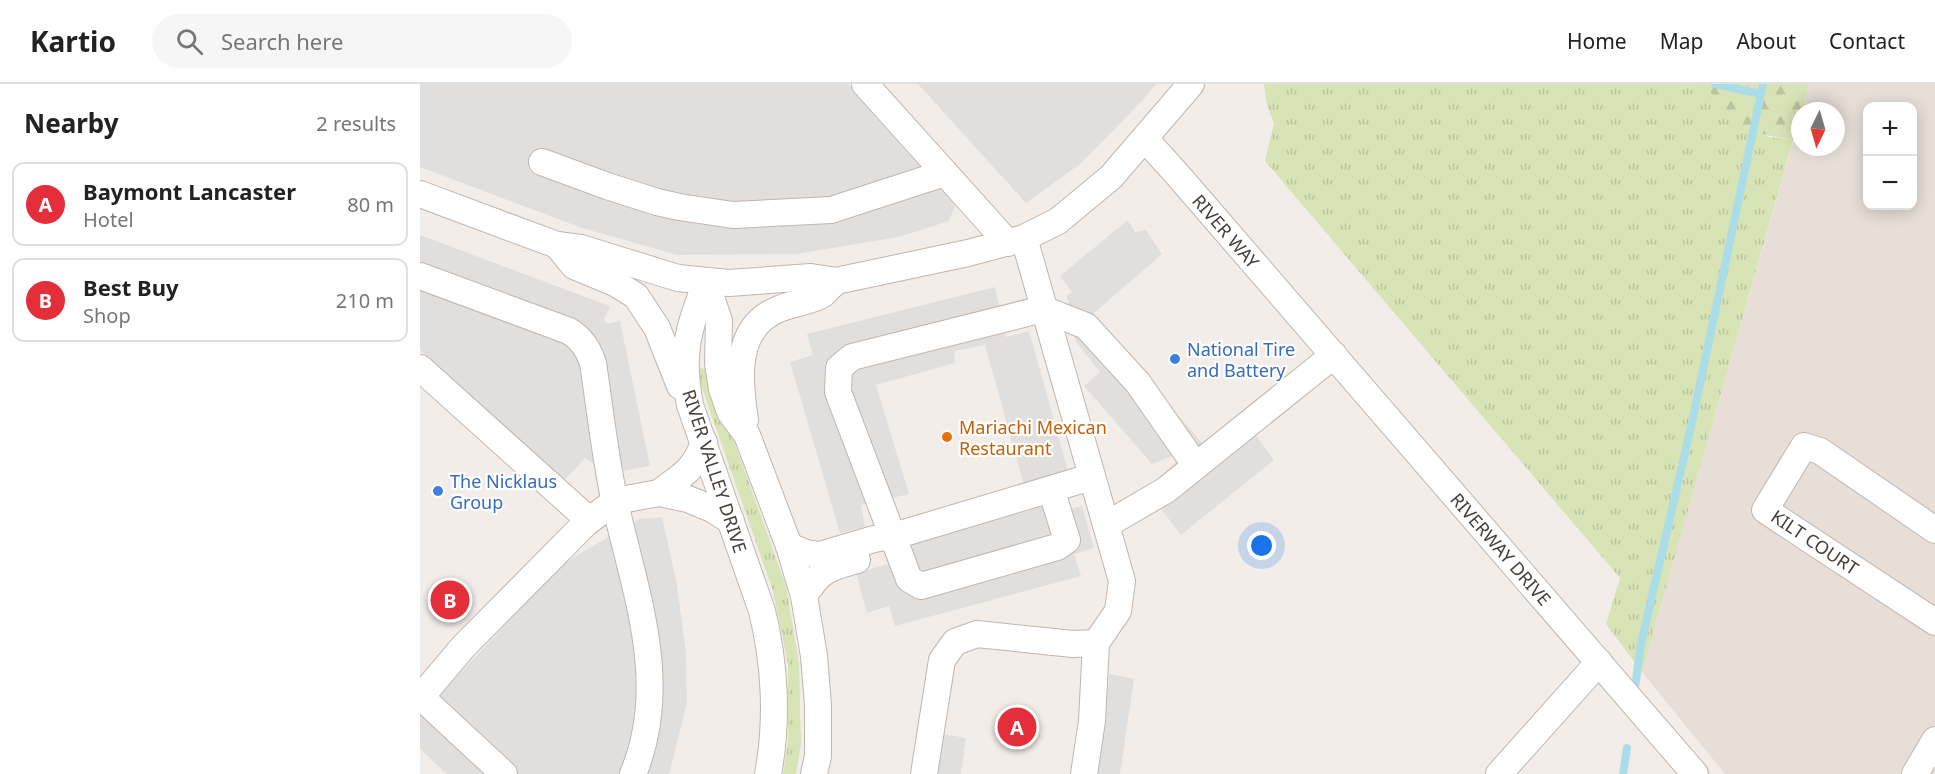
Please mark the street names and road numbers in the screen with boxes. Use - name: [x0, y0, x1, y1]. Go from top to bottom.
- street label: RIVER WAY: [1187, 189, 1265, 274]
- street label: RIVER VALLEY DRIVE: [677, 386, 753, 556]
- street label: RIVERWAY DRIVE: [1445, 488, 1557, 610]
- street label: KILT COURT: [1767, 504, 1863, 580]

